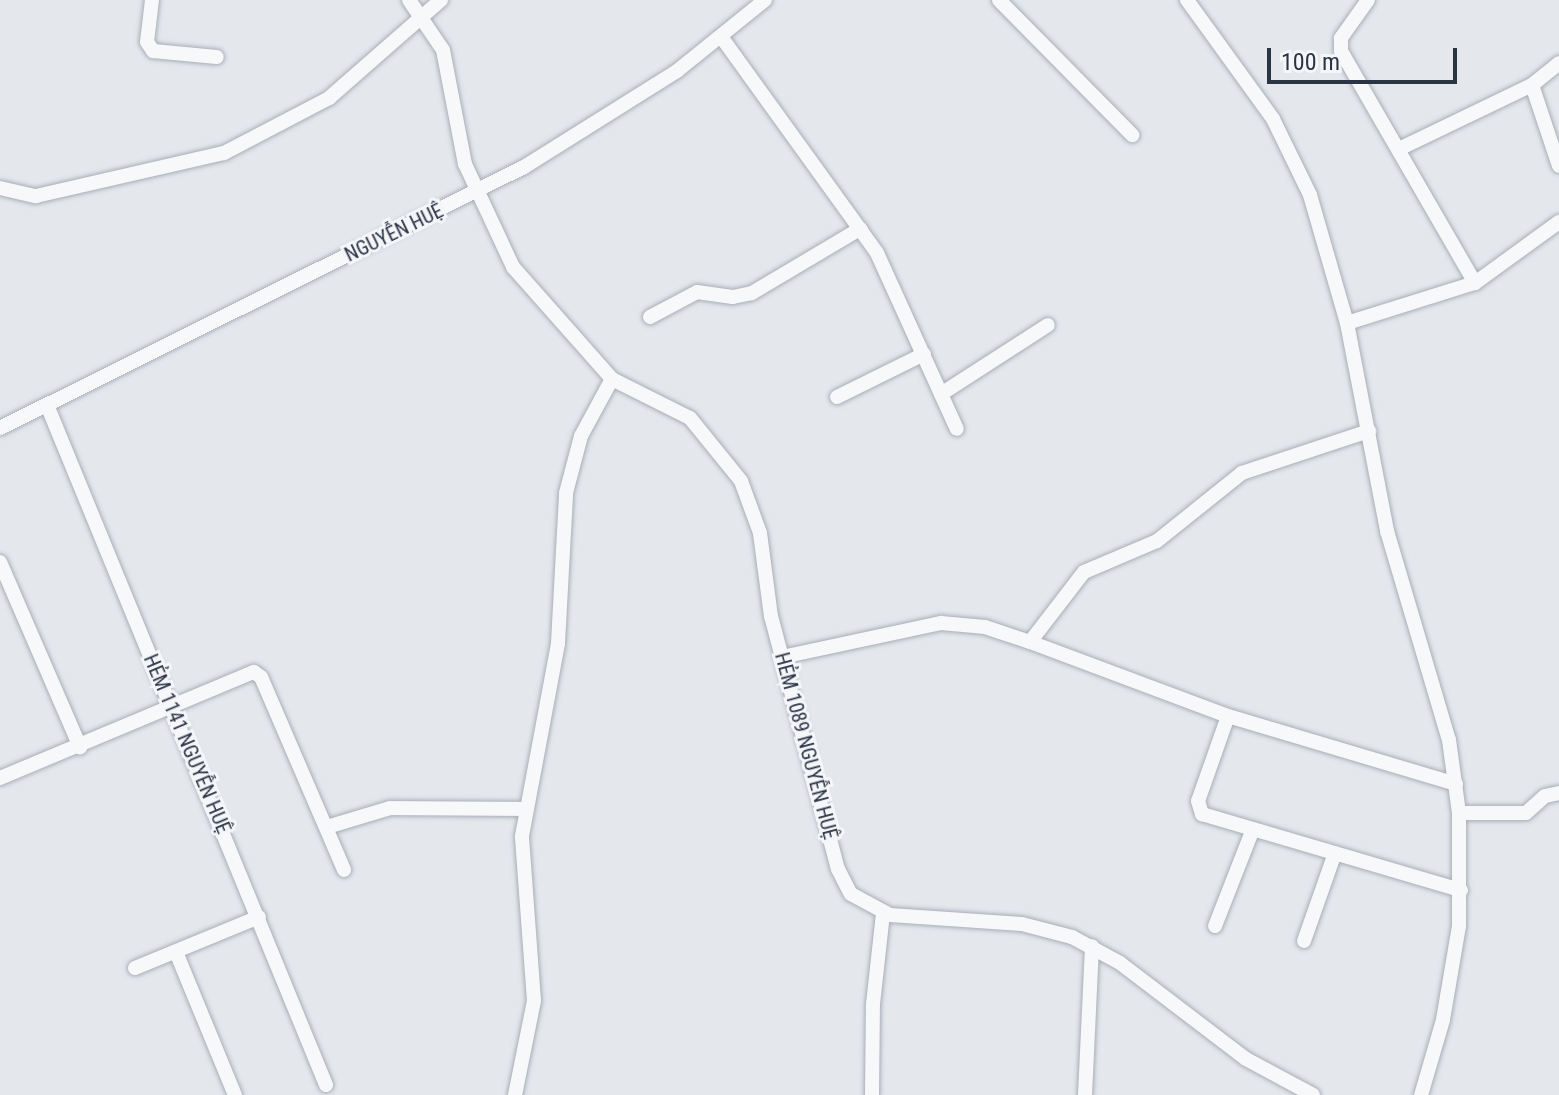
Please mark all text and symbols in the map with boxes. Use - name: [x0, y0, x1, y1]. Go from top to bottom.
- scale bar: [1271, 32, 1461, 82]
- text: 100 m: [1281, 48, 1340, 76]
- street label: NGUYỄN HUỆ: [341, 199, 447, 267]
- street label: HẺM 1089 NGUYỄN HUỆ: [769, 650, 843, 842]
- street label: HẺM 1141 NGUYỄN HUỆ: [138, 651, 236, 837]

